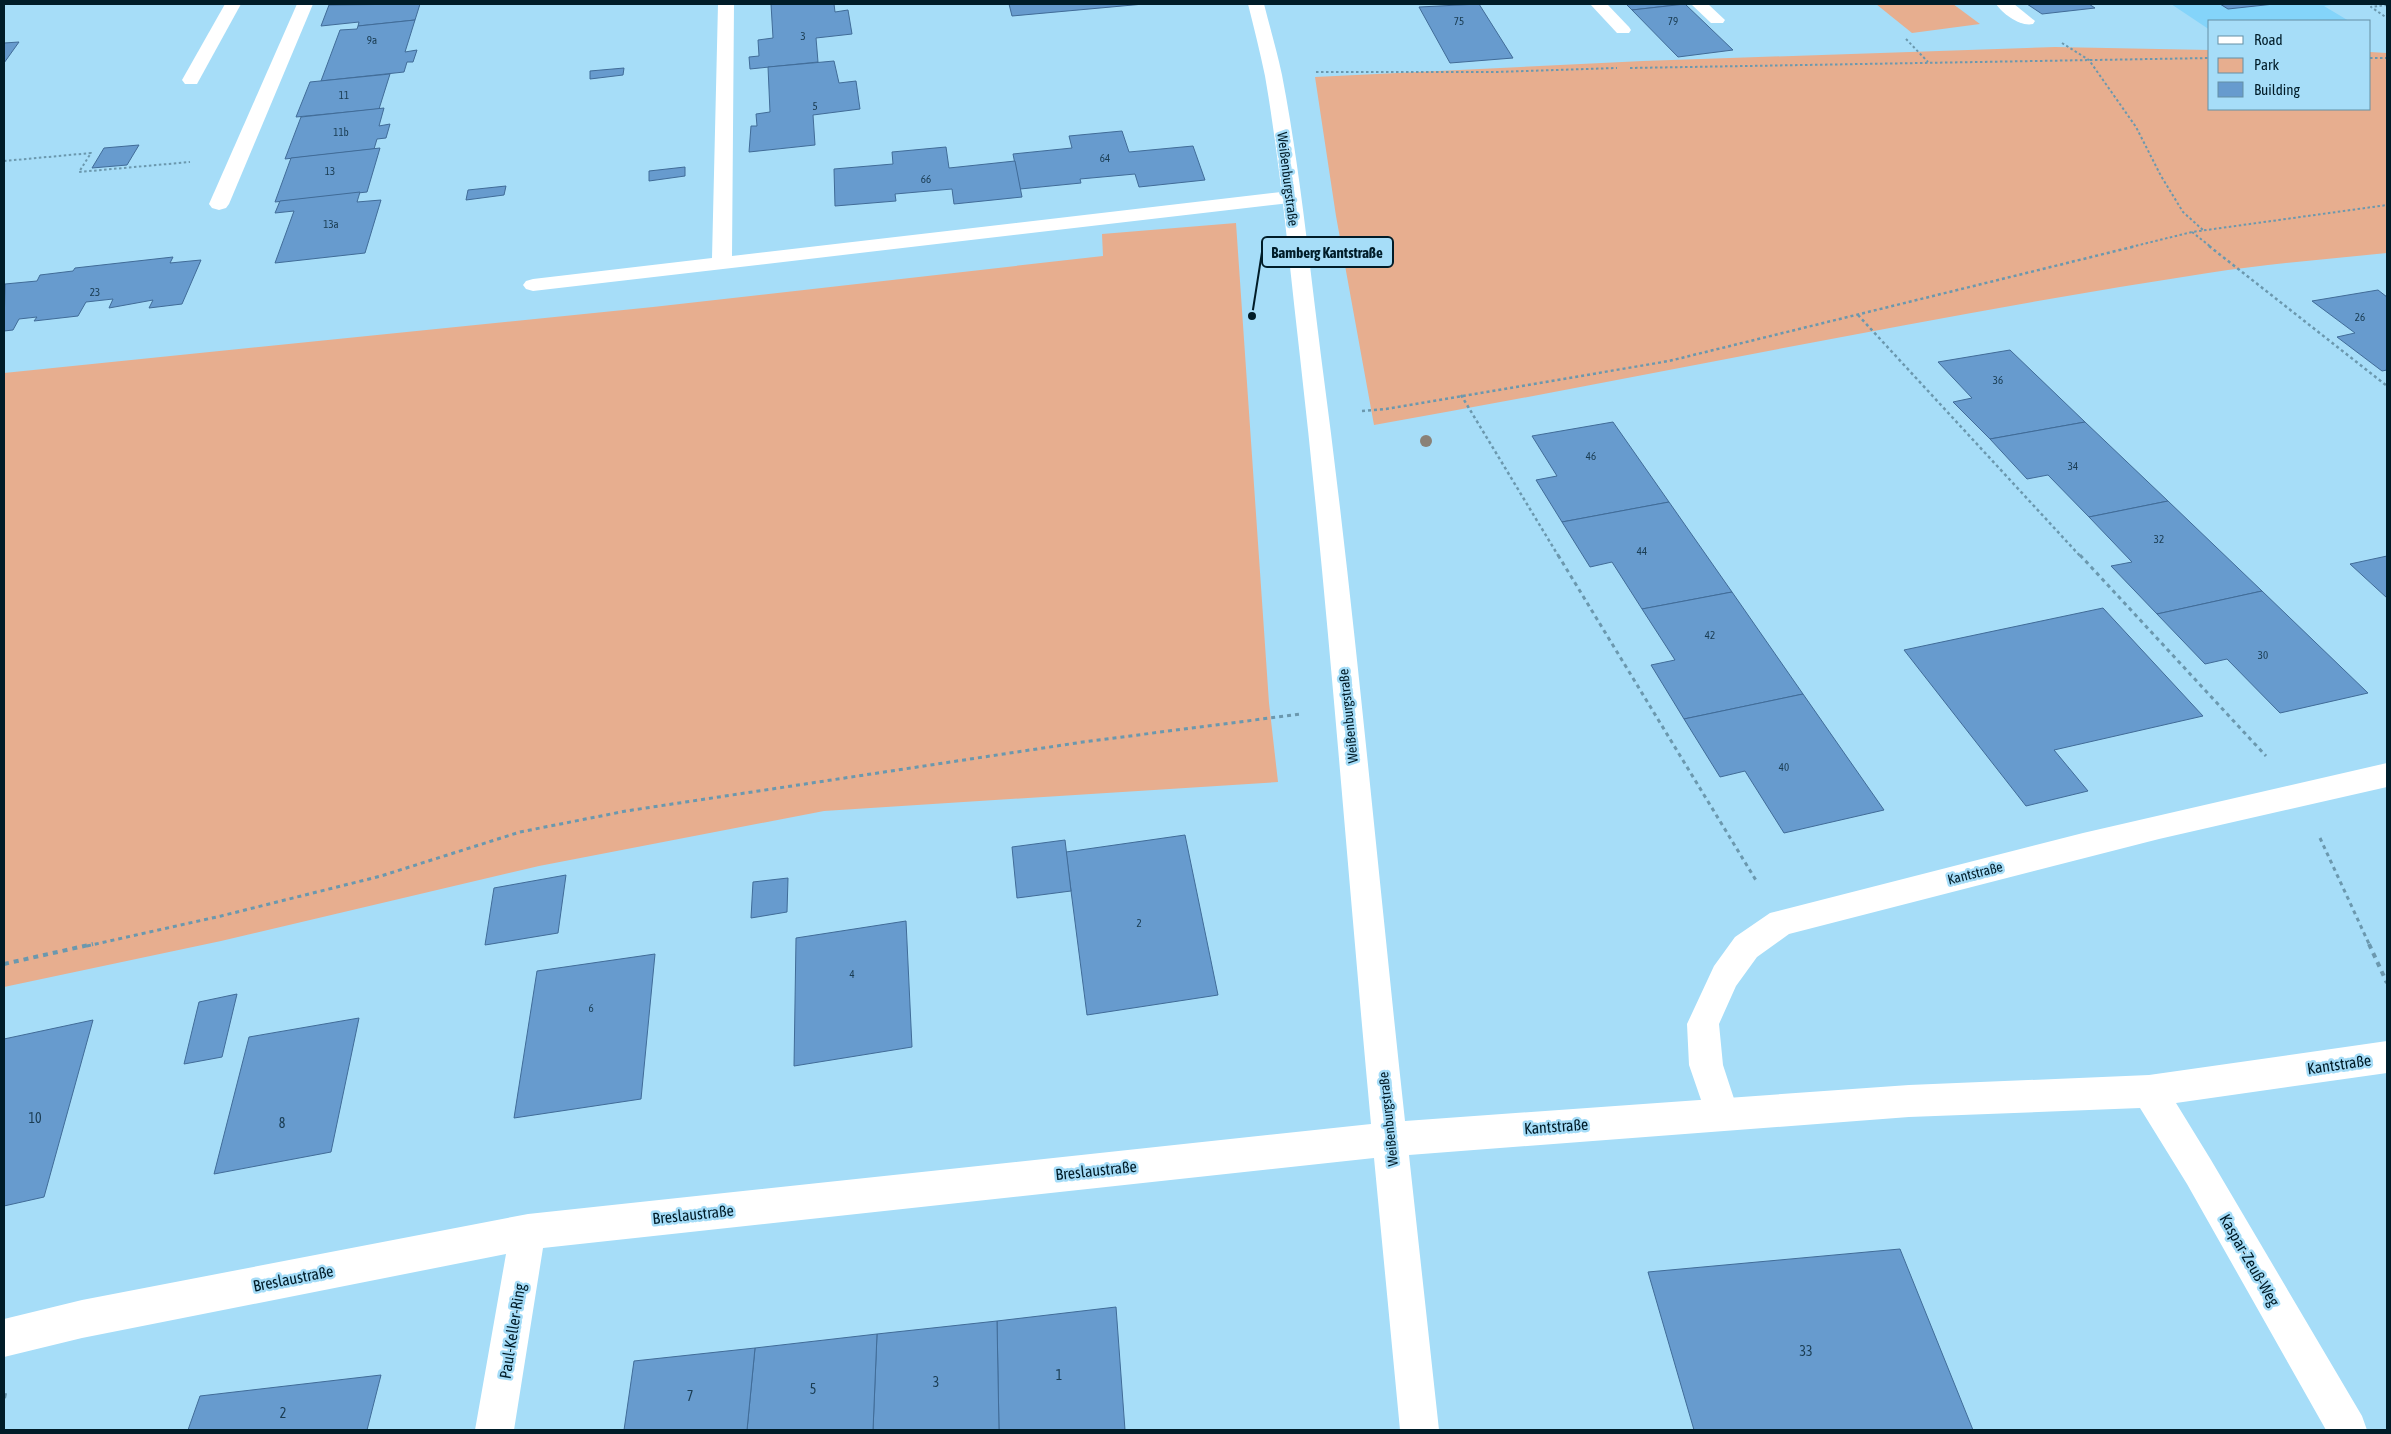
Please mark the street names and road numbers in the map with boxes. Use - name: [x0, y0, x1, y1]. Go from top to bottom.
- street label: Weißenburgstraße: [1274, 131, 1302, 227]
- street label: Weißenburgstraße: [1335, 668, 1361, 764]
- street label: Kantstraße: [1946, 858, 2004, 888]
- street label: Kantstraße: [2306, 1051, 2372, 1077]
- street label: Weißenburgstraße: [1375, 1071, 1401, 1167]
- street label: Kantstraße: [1523, 1115, 1589, 1137]
- street label: Breslaustraße: [1055, 1157, 1137, 1183]
- street label: Breslaustraße: [652, 1201, 734, 1227]
- street label: Kaspar-Zeuß-Weg: [2216, 1211, 2284, 1310]
- street label: Breslaustraße: [251, 1261, 335, 1295]
- street label: Paul-Keller-Ring: [496, 1282, 529, 1380]

